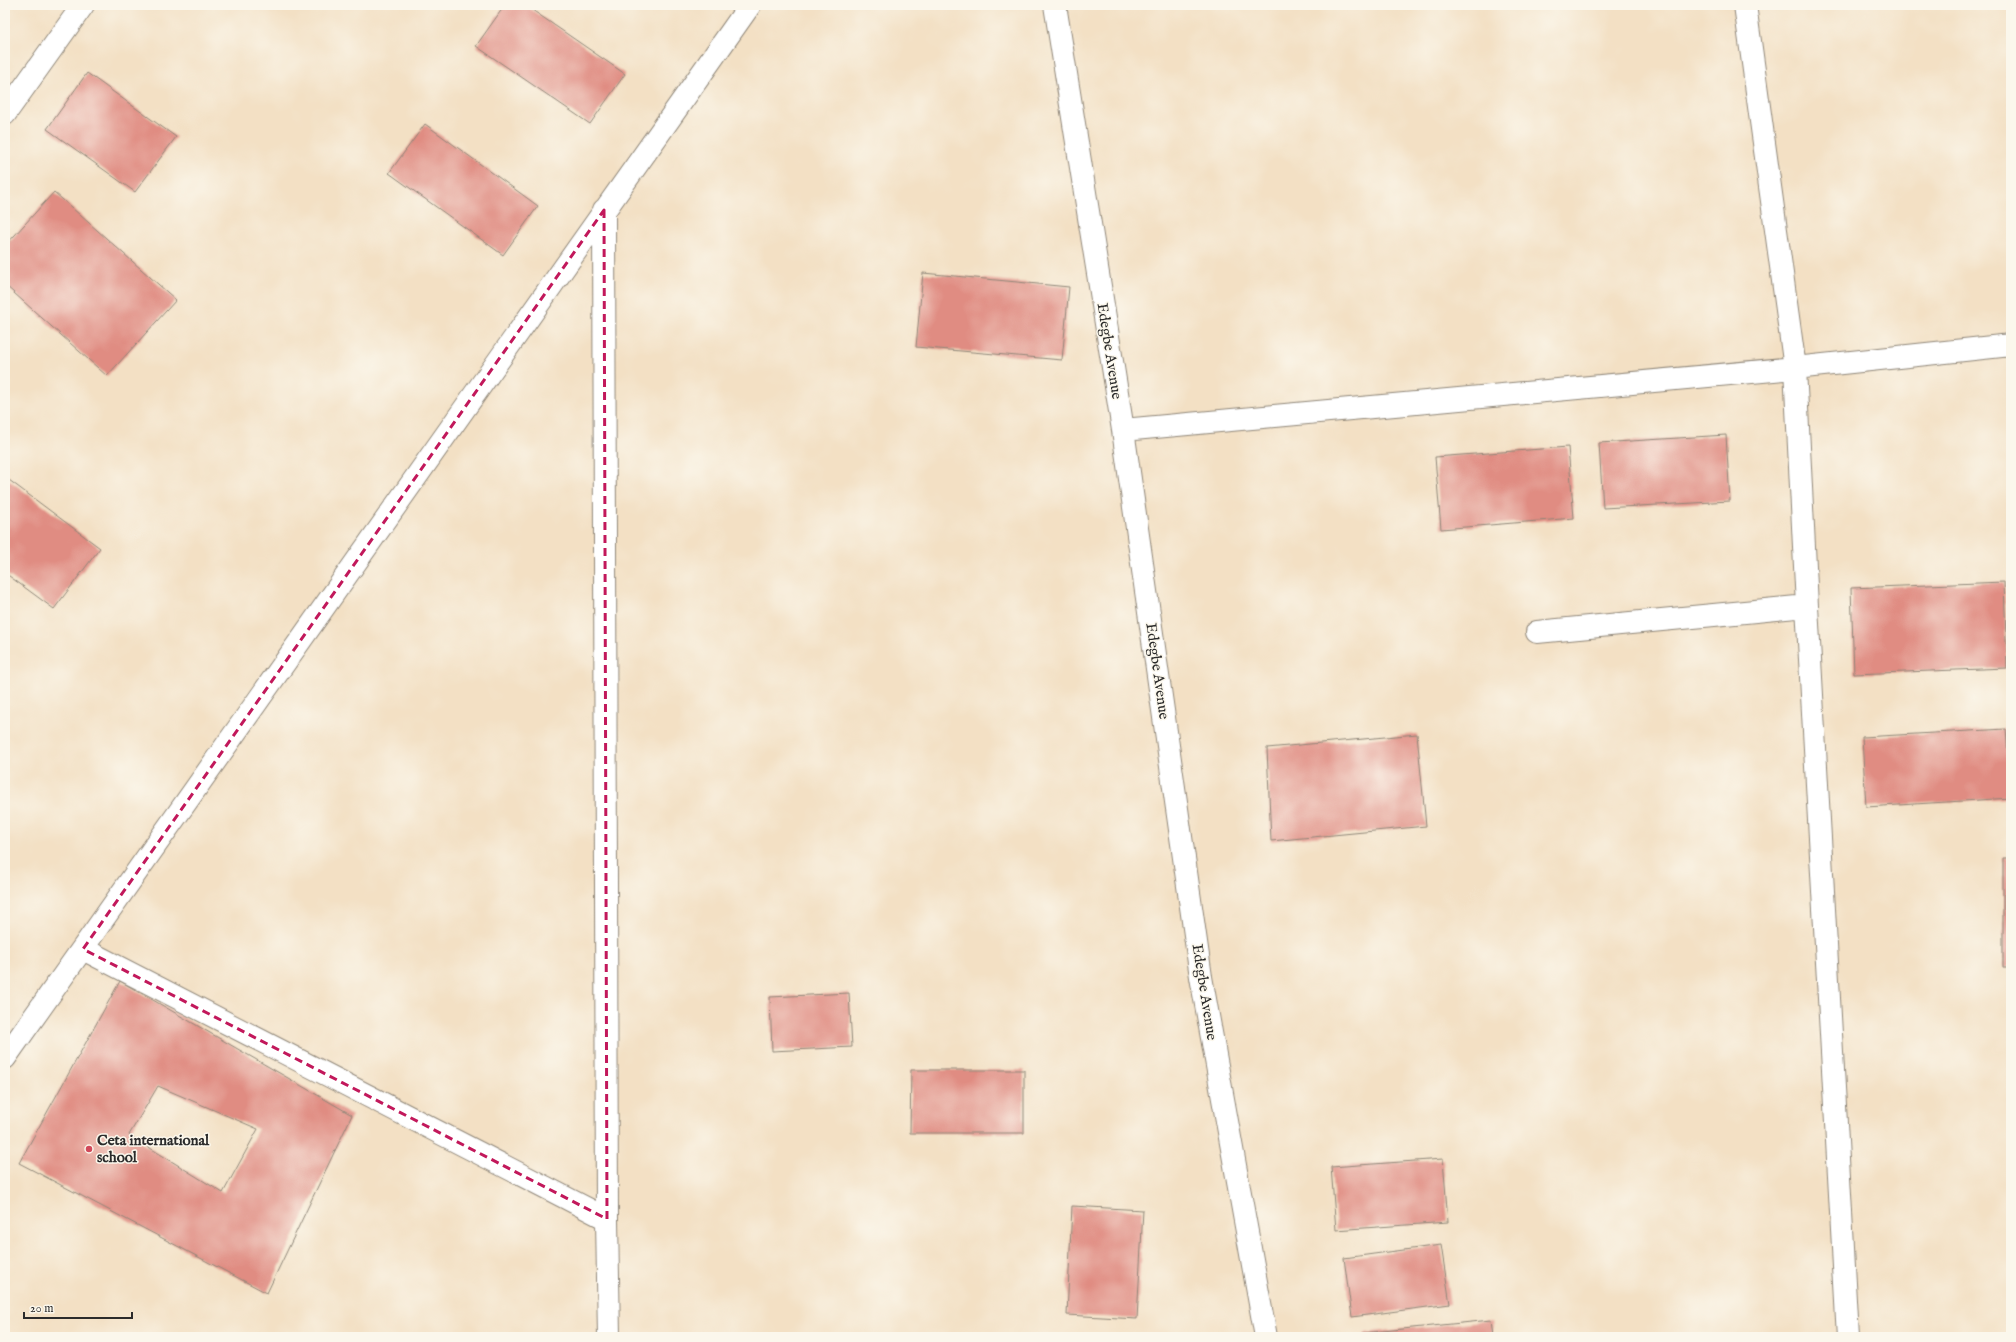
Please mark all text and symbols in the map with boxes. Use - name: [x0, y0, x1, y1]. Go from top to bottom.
- street label: Edegbe Avenue: [1093, 301, 1127, 401]
- street label: Edegbe Avenue: [1141, 622, 1174, 721]
- street label: Edegbe Avenue: [1188, 942, 1222, 1042]
- place label: Ceta international school: [97, 1131, 210, 1167]
- marker: Ceta international school: [84, 1144, 94, 1154]
- scale bar: [24, 1294, 132, 1320]
- text: 20 m: [30, 1301, 53, 1316]

